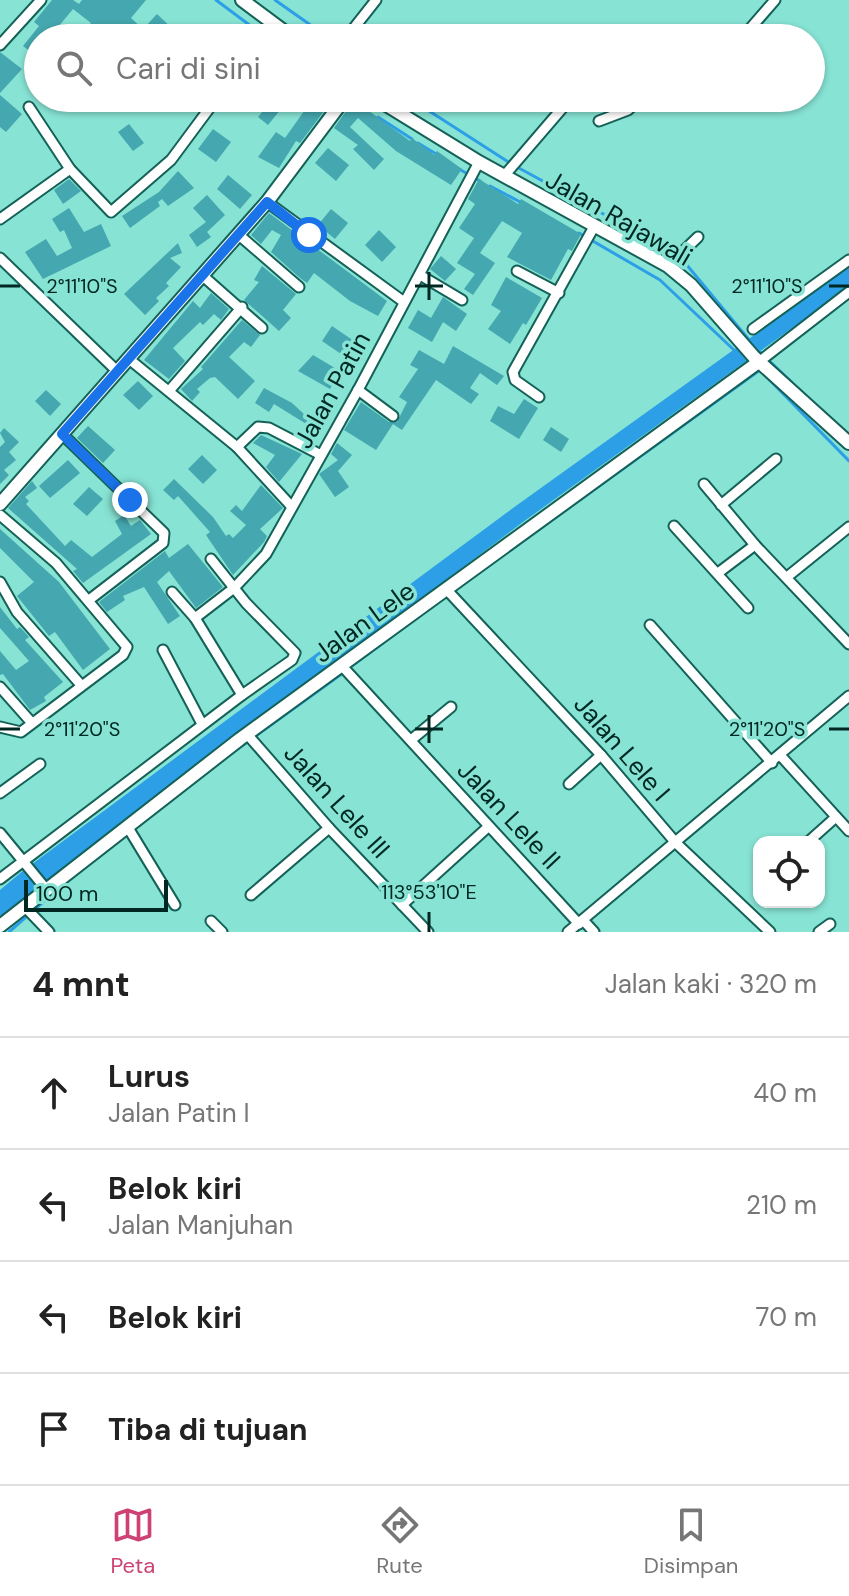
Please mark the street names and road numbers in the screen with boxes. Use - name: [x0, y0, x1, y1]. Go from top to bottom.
- street label: Jalan Rajawali: [540, 162, 698, 274]
- street label: Jalan Patin: [286, 326, 378, 454]
- street label: Jalan Lele: [306, 574, 422, 670]
- street label: Jalan Lele I: [566, 688, 678, 808]
- street label: Jalan Lele III: [277, 737, 397, 865]
- street label: Jalan Lele II: [450, 753, 568, 877]

